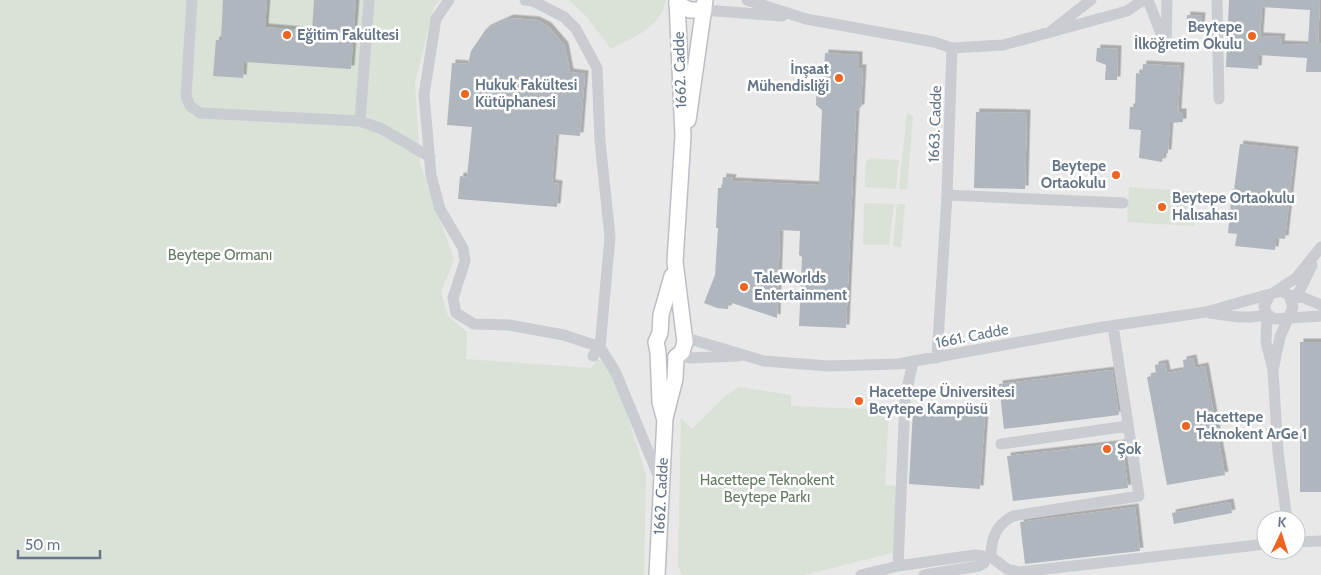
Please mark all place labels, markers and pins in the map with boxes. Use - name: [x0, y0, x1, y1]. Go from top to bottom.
- place label: Beytepe İlköğretim Okulu: [1134, 18, 1242, 53]
- place label: Eğitim Fakültesi: [297, 26, 399, 44]
- marker: Eğitim Fakültesi: [281, 29, 293, 41]
- marker: Beytepe İlköğretim Okulu: [1246, 30, 1258, 42]
- place label: İnşaat Mühendisliği: [747, 60, 829, 95]
- marker: İnşaat Mühendisliği: [833, 72, 845, 84]
- place label: Hukuk Fakültesi Kütüphanesi: [475, 76, 577, 111]
- marker: Hukuk Fakültesi Kütüphanesi: [459, 88, 471, 100]
- place label: Beytepe Ortaokulu: [1041, 157, 1106, 192]
- marker: Beytepe Ortaokulu: [1110, 169, 1122, 181]
- place label: Beytepe Ortaokulu Halısahası: [1172, 189, 1295, 224]
- marker: Beytepe Ortaokulu Halısahası: [1156, 201, 1168, 213]
- place label: TaleWorlds Entertainment: [754, 269, 847, 304]
- marker: TaleWorlds Entertainment: [738, 281, 750, 293]
- place label: Hacettepe Üniversitesi Beytepe Kampüsü: [869, 382, 1015, 418]
- marker: Hacettepe Üniversitesi Beytepe Kampüsü: [853, 395, 865, 407]
- place label: Hacettepe Teknokent ArGe 1: [1196, 408, 1307, 443]
- marker: Hacettepe Teknokent ArGe 1: [1180, 420, 1192, 432]
- place label: Şok: [1117, 440, 1142, 458]
- marker: Şok: [1101, 443, 1113, 455]

